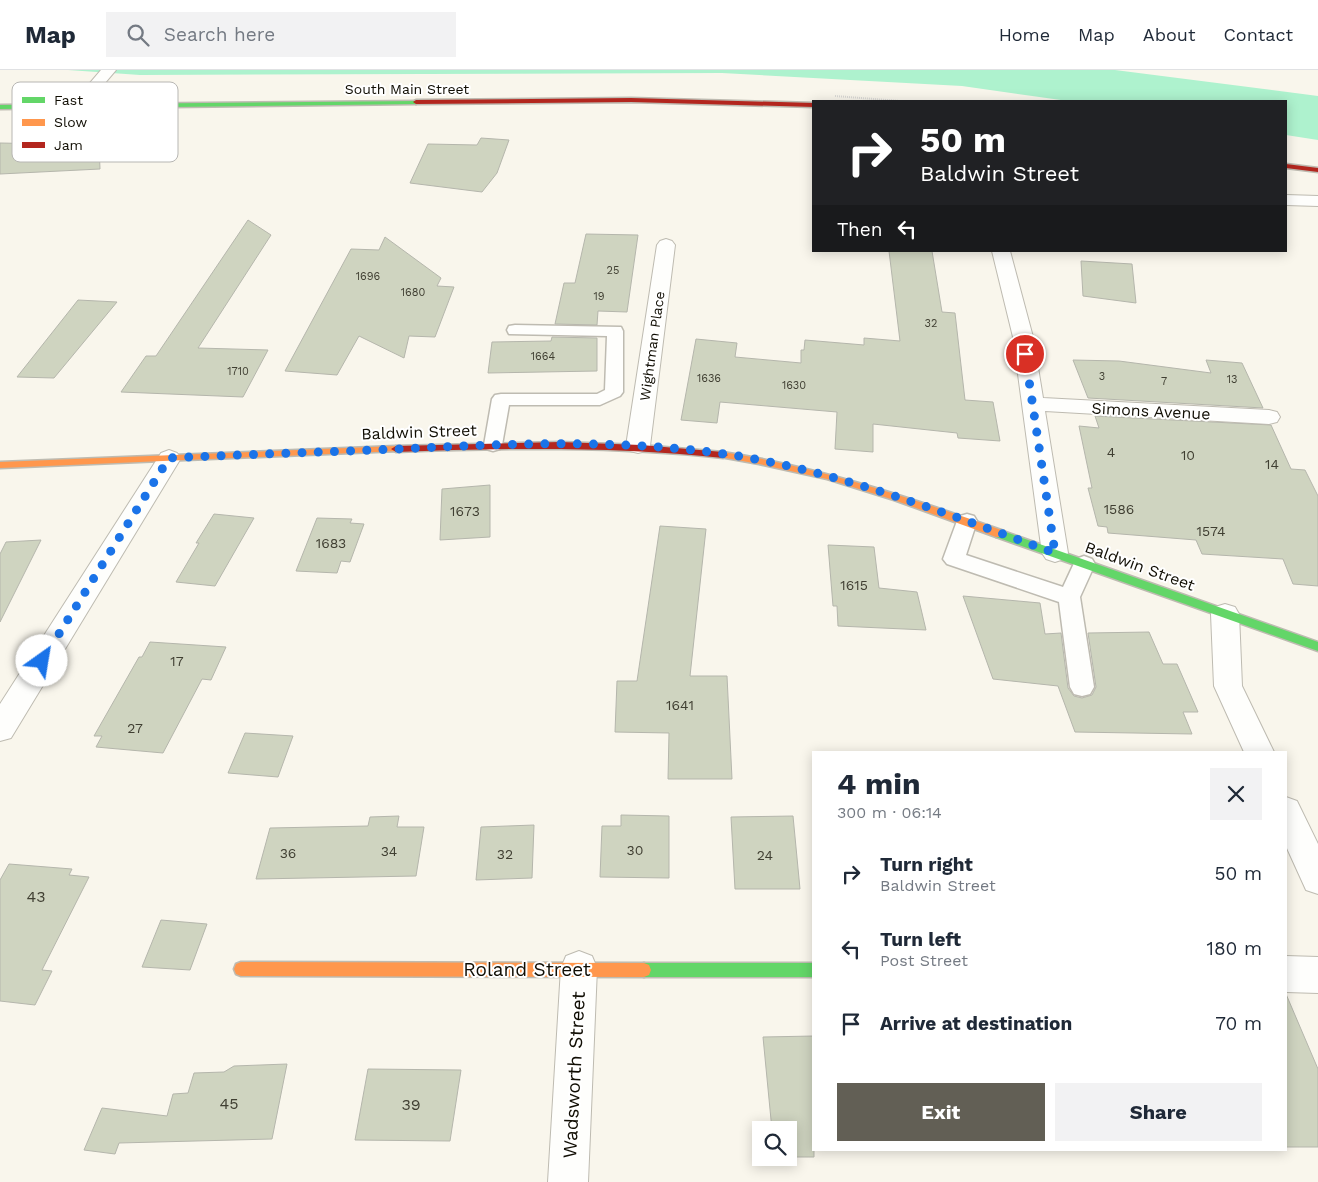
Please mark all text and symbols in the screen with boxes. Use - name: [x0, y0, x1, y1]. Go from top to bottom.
- search box: [106, 12, 456, 57]
- text: Map: [25, 21, 76, 49]
- icon: search: [124, 21, 152, 49]
- text: Search here: [164, 23, 275, 46]
- text: Home: [999, 24, 1050, 45]
- text: Map: [1078, 24, 1115, 45]
- text: About: [1143, 24, 1195, 45]
- text: Contact: [1223, 24, 1293, 45]
- street label: South Main Street: [345, 81, 469, 97]
- legend: [12, 82, 178, 162]
- text: Fast: [54, 92, 83, 108]
- text: Slow: [54, 114, 87, 130]
- text: 50 m: [920, 119, 1006, 161]
- icon: right: [837, 120, 902, 185]
- text: Jam: [54, 137, 83, 153]
- text: Baldwin Street: [920, 161, 1079, 186]
- icon: left: [893, 215, 921, 243]
- text: Then: [837, 218, 883, 241]
- house number: 25: [607, 264, 619, 277]
- house number: 1696: [356, 270, 381, 283]
- house number: 1680: [401, 286, 425, 299]
- house number: 19: [593, 290, 605, 303]
- street label: Wightman Place: [636, 290, 668, 402]
- house number: 32: [925, 317, 937, 330]
- pin: [1004, 333, 1046, 375]
- icon: arrive: [1011, 340, 1039, 368]
- house number: 1664: [531, 350, 555, 363]
- house number: 1710: [227, 365, 249, 378]
- house number: 3: [1099, 370, 1105, 383]
- house number: 1636: [697, 372, 721, 385]
- house number: 13: [1227, 373, 1237, 386]
- house number: 7: [1161, 375, 1167, 388]
- house number: 1630: [782, 379, 806, 392]
- street label: Simons Avenue: [1091, 398, 1211, 424]
- street label: Baldwin Street: [361, 420, 477, 444]
- house number: 4: [1107, 444, 1115, 460]
- house number: 10: [1181, 447, 1195, 463]
- house number: 14: [1265, 456, 1279, 472]
- house number: 1586: [1104, 501, 1134, 517]
- house number: 1673: [450, 503, 480, 519]
- house number: 1574: [1196, 523, 1226, 539]
- house number: 1683: [316, 535, 346, 551]
- street label: Baldwin Street: [1082, 537, 1198, 595]
- house number: 1615: [840, 577, 868, 593]
- position arrow: [15, 634, 67, 686]
- house number: 17: [170, 653, 184, 669]
- house number: 1641: [666, 697, 694, 713]
- house number: 27: [127, 720, 143, 736]
- text: 4 min: [837, 766, 921, 801]
- button: close: [1210, 768, 1262, 820]
- text: 300 m · 06:14: [837, 803, 942, 822]
- house number: 30: [627, 842, 643, 858]
- house number: 34: [381, 843, 397, 859]
- house number: 36: [280, 845, 296, 861]
- house number: 32: [497, 846, 513, 862]
- house number: 24: [757, 847, 773, 863]
- text: Turn right: [880, 853, 973, 876]
- icon: right: [837, 860, 865, 888]
- text: 50 m: [1215, 862, 1262, 885]
- text: Baldwin Street: [880, 876, 996, 895]
- house number: 43: [26, 887, 46, 906]
- text: Turn left: [880, 928, 961, 951]
- icon: left: [837, 935, 865, 963]
- text: 180 m: [1206, 937, 1262, 960]
- text: Post Street: [880, 951, 968, 970]
- street label: Roland Street: [463, 958, 591, 981]
- street label: Wadsworth Street: [558, 991, 590, 1159]
- icon: arrive: [837, 1010, 865, 1038]
- text: Arrive at destination: [880, 1012, 1072, 1035]
- text: 70 m: [1215, 1012, 1262, 1035]
- button: Exit: [837, 1083, 1045, 1141]
- button: Share: [1055, 1083, 1262, 1141]
- house number: 45: [219, 1094, 239, 1113]
- house number: 39: [401, 1095, 421, 1114]
- map controls: [752, 1121, 797, 1166]
- button: search: [752, 1121, 797, 1166]

